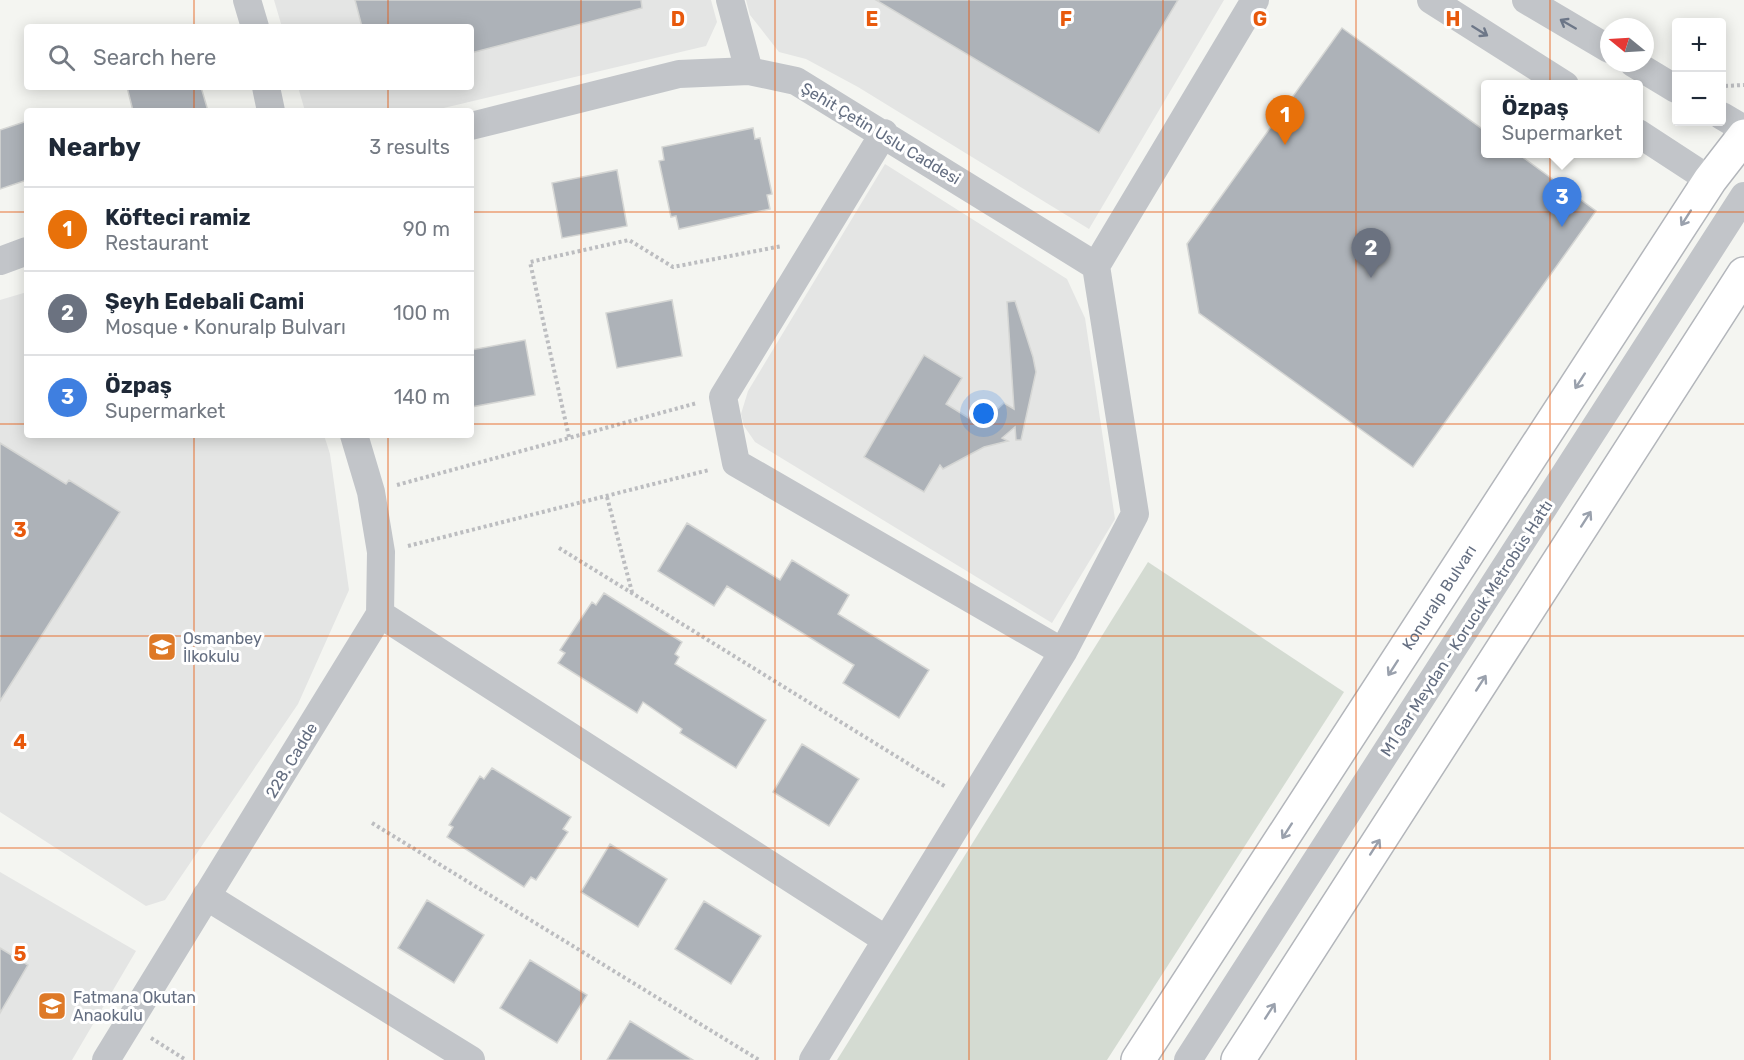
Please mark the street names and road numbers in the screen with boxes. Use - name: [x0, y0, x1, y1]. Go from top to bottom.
- street label: Şehit Çetin Uslu Caddesi: [798, 78, 964, 189]
- street label: M1 Gar Meydan - Korucuk Metrobüs Hattı: [1376, 497, 1557, 760]
- street label: Konuralp Bulvarı: [1398, 541, 1480, 654]
- street label: 228. Cadde: [262, 719, 321, 801]

